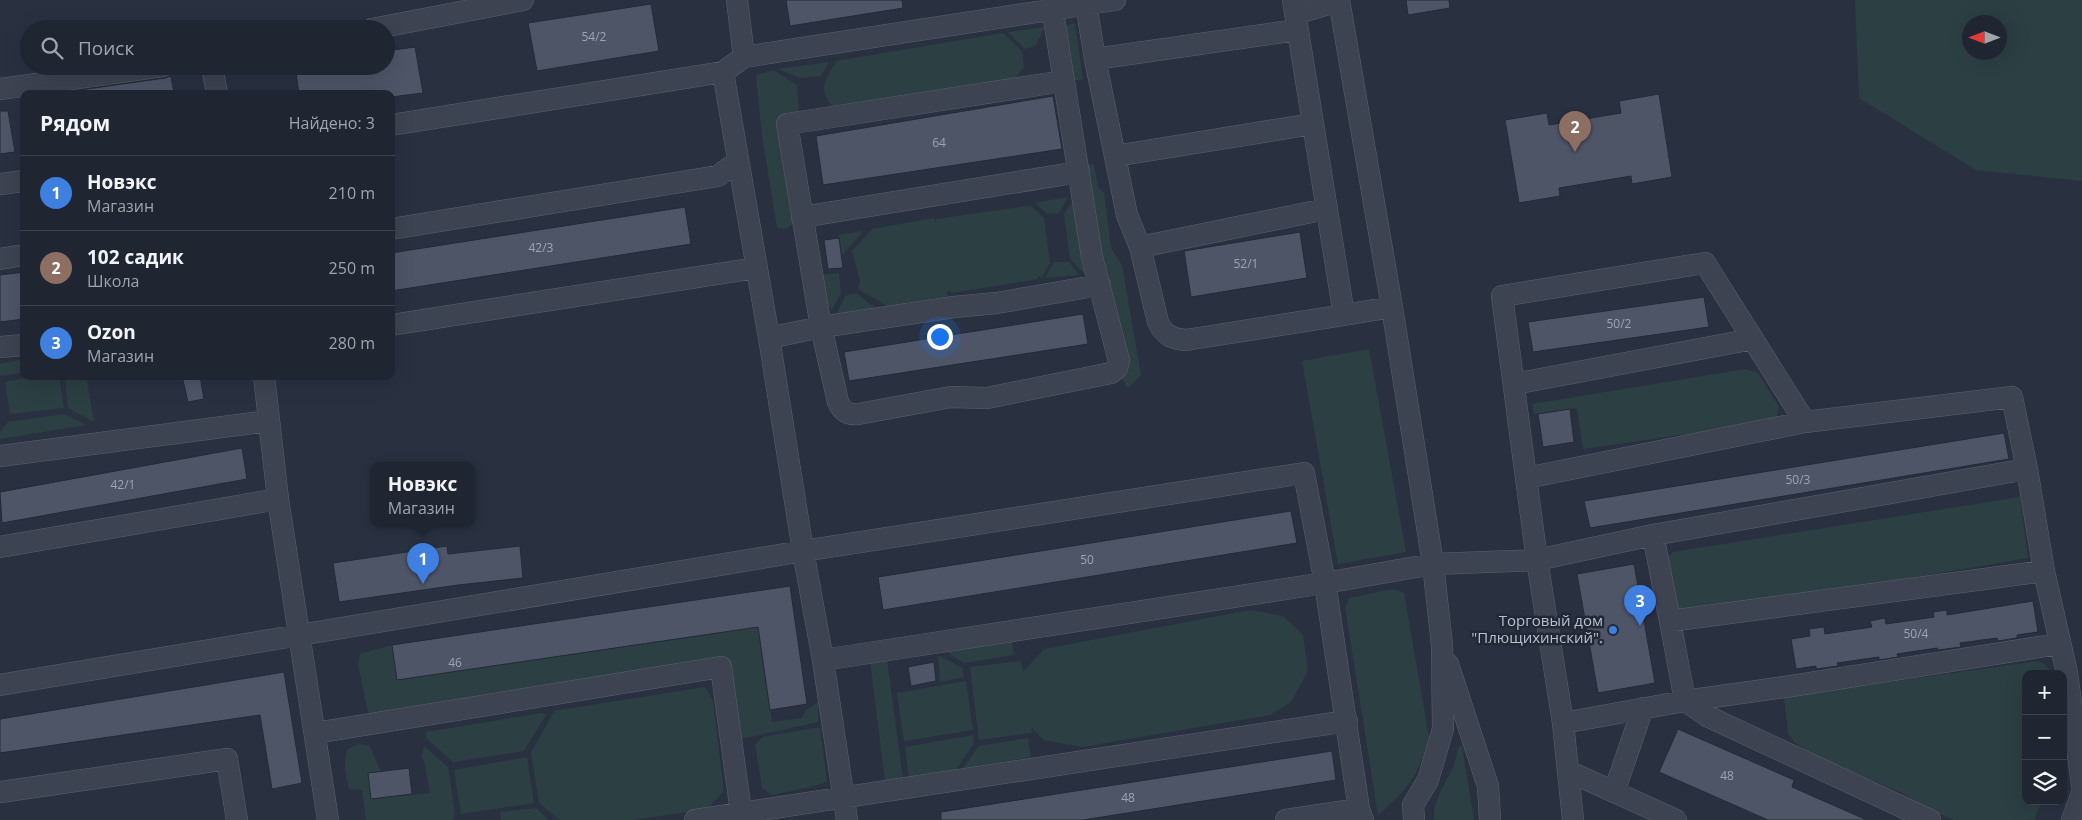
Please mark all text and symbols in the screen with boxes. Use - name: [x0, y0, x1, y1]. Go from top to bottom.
- north arrow: [1962, 15, 2007, 60]
- search box: [20, 20, 395, 75]
- house number: 54/2: [582, 28, 607, 45]
- icon: search: [38, 34, 66, 62]
- text: Поиск: [78, 35, 134, 61]
- text: Рядом: [40, 109, 110, 137]
- pin: 2: [1559, 111, 1591, 152]
- text: Найдено: 3: [289, 112, 375, 134]
- house number: 64: [932, 134, 946, 151]
- text: Новэкс: [87, 169, 157, 195]
- text: 1: [51, 182, 61, 204]
- text: 210 m: [329, 182, 375, 204]
- text: Магазин: [87, 195, 154, 217]
- house number: 42/3: [529, 239, 554, 256]
- text: 102 садик: [87, 244, 184, 270]
- house number: 52/1: [1234, 255, 1258, 272]
- text: 2: [51, 257, 61, 279]
- text: 250 m: [329, 257, 375, 279]
- text: Школа: [87, 270, 139, 292]
- house number: 50/2: [1607, 315, 1632, 332]
- text: Ozon: [87, 319, 136, 345]
- your location: [927, 324, 953, 350]
- text: 3: [51, 332, 61, 354]
- text: 280 m: [329, 332, 375, 354]
- text: Магазин: [87, 345, 154, 367]
- popup: [370, 462, 475, 527]
- text: Новэкс: [388, 471, 457, 497]
- house number: 50/3: [1786, 471, 1811, 488]
- house number: 42/1: [111, 476, 135, 493]
- text: Магазин: [388, 497, 455, 519]
- pin: 1: [407, 543, 439, 584]
- house number: 50: [1080, 551, 1094, 568]
- pin: 3: [1624, 585, 1656, 626]
- place label: Торговый дом "Плющихинский".: [1471, 610, 1603, 647]
- marker: Торговый дом "Плющихинский".: [1607, 624, 1619, 636]
- house number: 50/4: [1904, 625, 1929, 642]
- house number: 46: [448, 654, 462, 671]
- map controls: [2022, 670, 2067, 805]
- button: +: [2022, 670, 2067, 715]
- button: −: [2022, 715, 2067, 760]
- button: layers: [2022, 760, 2067, 805]
- house number: 48: [1720, 767, 1734, 784]
- house number: 48: [1121, 789, 1135, 806]

